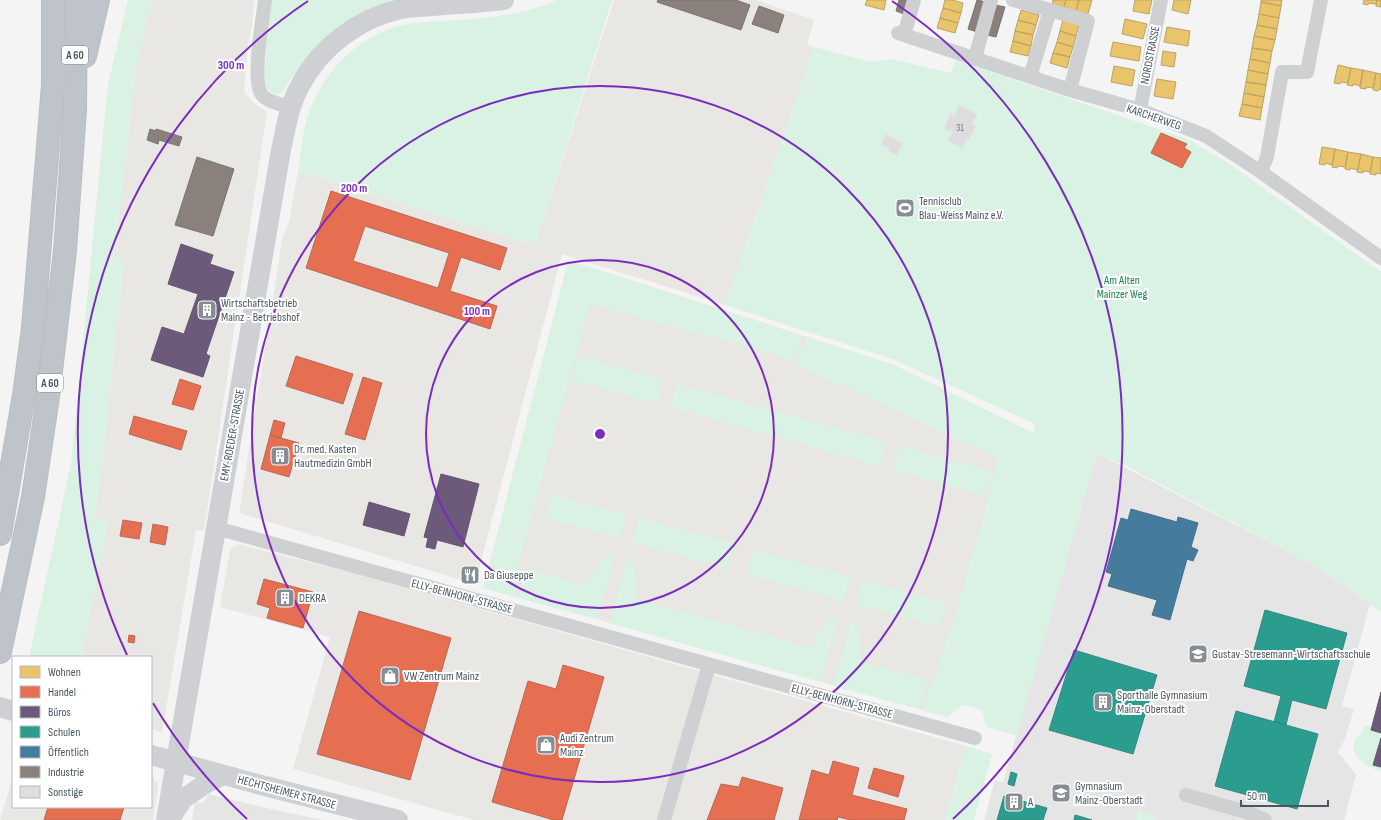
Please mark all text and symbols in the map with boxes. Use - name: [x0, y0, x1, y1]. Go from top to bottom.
- street label: NORDSTRASSE: [1138, 25, 1163, 85]
- road number: A 60: [62, 46, 88, 64]
- text: 300 m: [218, 58, 244, 73]
- street label: KARCHERWEG: [1124, 101, 1183, 134]
- house number: 31: [956, 122, 964, 134]
- text: 200 m: [341, 181, 367, 196]
- place label: Tennisclub Blau-Weiss Mainz e.V.: [919, 194, 1004, 223]
- sports icon: Tennisclub Blau-Weiss Mainz e.V.: [894, 197, 916, 219]
- park label: Am Alten Mainzer Weg: [1097, 273, 1148, 302]
- place label: Wirtschaftsbetrieb Mainz - Betriebshof: [221, 296, 300, 325]
- building icon: Wirtschaftsbetrieb Mainz - Betriebshof: [196, 299, 218, 321]
- text: 100 m: [464, 304, 490, 319]
- road number: A 60: [37, 374, 63, 392]
- street label: EMY-ROEDER-STRASSE: [217, 388, 248, 482]
- centre of rings: [593, 427, 607, 441]
- place label: Dr. med. Kasten Hautmedizin GmbH: [294, 442, 372, 471]
- building icon: Dr. med. Kasten Hautmedizin GmbH: [269, 445, 291, 467]
- restaurant icon: Da Giuseppe: [459, 564, 481, 586]
- place label: Da Giuseppe: [484, 568, 534, 583]
- street label: ELLY-BEINHORN-STRASSE: [410, 576, 514, 617]
- building icon: DEKRA: [274, 587, 296, 609]
- place label: DEKRA: [299, 591, 327, 606]
- school or university icon: Gustav-Stresemann-Wirtschaftsschule: [1187, 643, 1209, 665]
- place label: Gustav-Stresemann-Wirtschaftsschule: [1212, 647, 1371, 662]
- legend: [12, 656, 152, 808]
- text: Wohnen: [48, 665, 81, 680]
- shop icon: VW Zentrum Mainz: [379, 665, 401, 687]
- place label: VW Zentrum Mainz: [404, 669, 480, 684]
- street label: ELLY-BEINHORN-STRASSE: [790, 681, 894, 722]
- text: Handel: [48, 685, 76, 700]
- place label: Sporthalle Gymnasium Mainz-Oberstadt: [1117, 688, 1208, 717]
- building icon: Sporthalle Gymnasium Mainz-Oberstadt: [1092, 691, 1114, 713]
- text: Büros: [48, 705, 71, 720]
- text: Schulen: [48, 725, 80, 740]
- place label: Audi Zentrum Mainz: [559, 731, 614, 760]
- shop icon: Audi Zentrum Mainz: [535, 734, 557, 756]
- text: Öffentlich: [48, 745, 89, 760]
- text: Industrie: [48, 765, 84, 780]
- street label: HECHTSHEIMER STRASSE: [236, 772, 338, 813]
- place label: Gymnasium Mainz-Oberstadt: [1075, 779, 1143, 808]
- school or university icon: Gymnasium Mainz-Oberstadt: [1050, 782, 1072, 804]
- scale bar: [1241, 782, 1328, 808]
- text: Sonstige: [48, 785, 83, 800]
- text: 50 m: [1247, 789, 1267, 804]
- building icon: A: [1003, 791, 1025, 813]
- place label: A: [1027, 795, 1034, 810]

